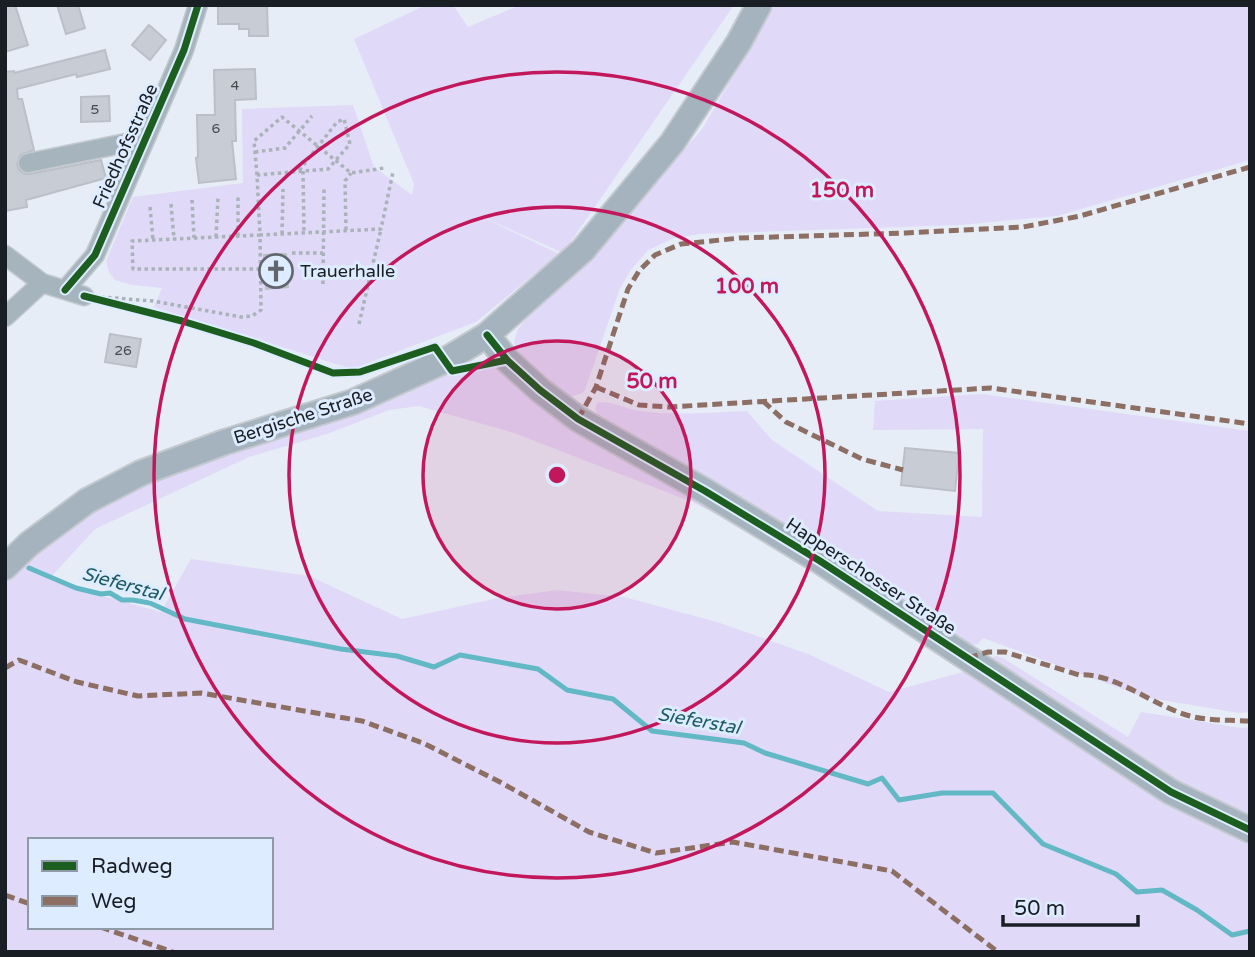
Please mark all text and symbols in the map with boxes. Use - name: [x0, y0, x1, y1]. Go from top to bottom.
- house number: 4: [231, 77, 240, 94]
- street label: Friedhofsstraße: [88, 80, 162, 212]
- house number: 5: [91, 101, 99, 118]
- house number: 6: [212, 120, 221, 137]
- text: 150 m: [810, 178, 874, 203]
- church icon: Trauerhalle: [257, 252, 295, 290]
- place label: Trauerhalle: [300, 260, 395, 282]
- text: 100 m: [715, 274, 779, 299]
- house number: 26: [114, 342, 132, 359]
- text: 50 m: [626, 369, 678, 394]
- street label: Bergische Straße: [231, 383, 375, 449]
- centre of rings: [545, 463, 569, 487]
- street label: Happerschosser Straße: [782, 513, 960, 639]
- water label: Sieferstal: [80, 563, 168, 606]
- water label: Sieferstal: [656, 703, 744, 739]
- legend: [28, 838, 273, 929]
- text: Radweg: [91, 854, 173, 879]
- scale bar: [1003, 884, 1138, 928]
- text: Weg: [91, 889, 136, 914]
- text: 50 m: [1014, 896, 1065, 921]

